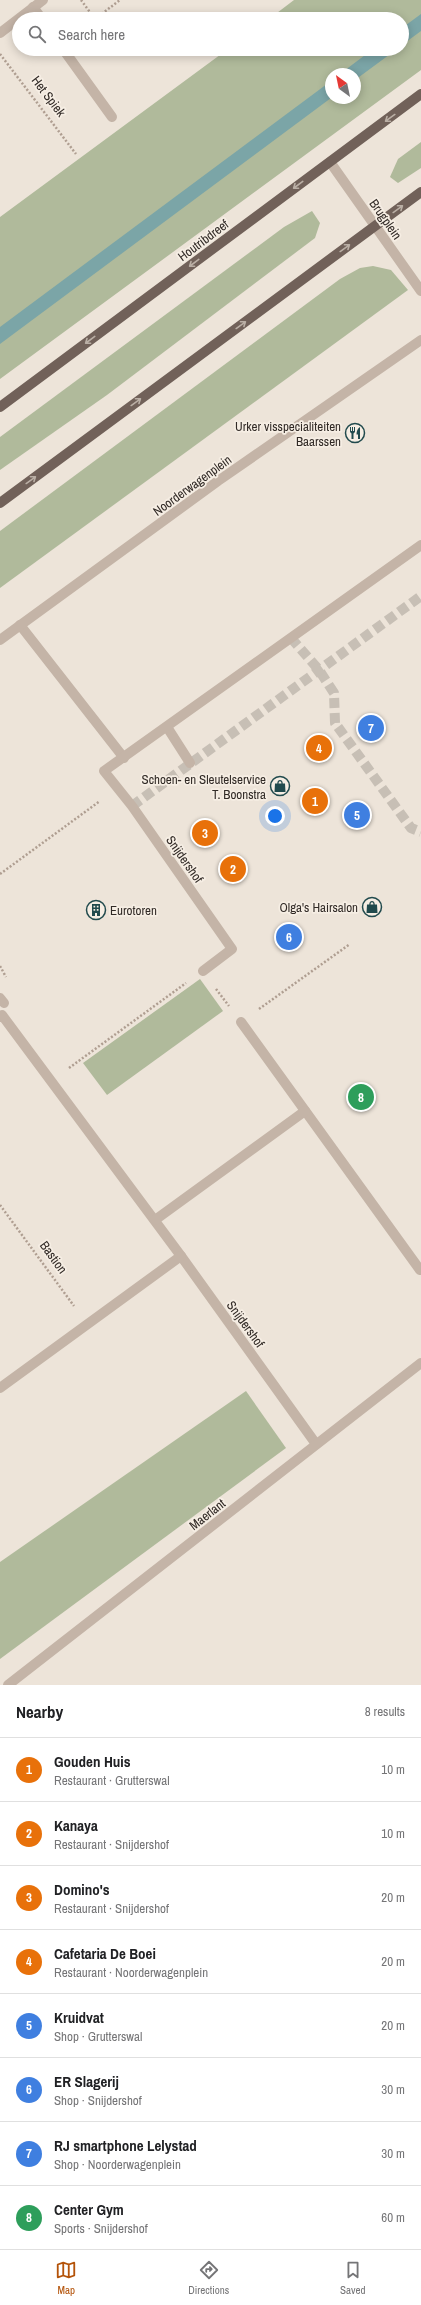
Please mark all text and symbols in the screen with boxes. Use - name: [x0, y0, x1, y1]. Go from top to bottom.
- search box: [12, 12, 409, 56]
- icon: search: [26, 23, 48, 45]
- text: Search here: [58, 24, 125, 45]
- north arrow: [325, 68, 361, 104]
- street label: Het Spiek: [28, 72, 70, 121]
- one-way arrow: [384, 113, 395, 122]
- one-way arrow: [293, 181, 304, 189]
- street label: Brugplein: [366, 196, 406, 243]
- one-way arrow: [392, 205, 403, 213]
- street label: Houtribdreef: [175, 216, 232, 265]
- one-way arrow: [340, 244, 351, 252]
- one-way arrow: [189, 258, 200, 267]
- one-way arrow: [235, 321, 246, 329]
- one-way arrow: [84, 336, 95, 344]
- one-way arrow: [130, 398, 141, 407]
- place label: Urker visspecialiteiten Baarssen: [235, 418, 341, 450]
- restaurant icon: Urker visspecialiteiten Baarssen: [344, 422, 366, 444]
- street label: Noorderwagenplein: [150, 451, 235, 520]
- one-way arrow: [26, 475, 37, 484]
- pin: 7: [358, 713, 384, 743]
- pin: 4: [306, 733, 332, 763]
- place label: Schoen- en Sleutelservice T. Boonstra: [142, 771, 266, 803]
- shop icon: Schoen- en Sleutelservice T. Boonstra: [269, 775, 291, 797]
- pin: 1: [302, 786, 328, 816]
- pin: 5: [344, 800, 370, 830]
- your location: [265, 806, 285, 826]
- pin: 3: [192, 818, 218, 848]
- street label: Snijdershof: [162, 832, 207, 886]
- pin: 2: [220, 854, 246, 884]
- shop icon: Olga's Hairsalon: [361, 896, 383, 918]
- building icon: Eurotoren: [85, 899, 107, 921]
- place label: Olga's Hairsalon: [280, 899, 358, 916]
- place label: Eurotoren: [110, 902, 157, 919]
- pin: 6: [276, 922, 302, 952]
- pin: 8: [348, 1082, 374, 1112]
- street label: Bastion: [36, 1238, 71, 1277]
- street label: Snijdershof: [223, 1297, 268, 1351]
- street label: Maerlant: [186, 1495, 229, 1534]
- text: Nearby: [16, 1700, 63, 1723]
- text: 8 results: [365, 1703, 405, 1720]
- text: Gouden Huis: [54, 1751, 131, 1772]
- text: 1: [26, 1761, 32, 1778]
- text: 10 m: [381, 1761, 405, 1778]
- text: Restaurant · Grutterswal: [54, 1772, 170, 1789]
- text: Kanaya: [54, 1815, 98, 1836]
- text: 2: [26, 1825, 32, 1842]
- text: 10 m: [381, 1825, 405, 1842]
- text: Restaurant · Snijdershof: [54, 1836, 169, 1853]
- text: Domino's: [54, 1879, 110, 1900]
- text: 3: [26, 1889, 32, 1906]
- text: 20 m: [381, 1889, 405, 1906]
- text: Restaurant · Snijdershof: [54, 1900, 169, 1917]
- text: Cafetaria De Boei: [54, 1943, 156, 1964]
- text: 4: [26, 1953, 32, 1970]
- text: 20 m: [381, 1953, 405, 1970]
- text: Restaurant · Noorderwagenplein: [54, 1964, 208, 1981]
- text: Kruidvat: [54, 2007, 104, 2028]
- text: 5: [26, 2017, 32, 2034]
- text: 20 m: [381, 2017, 405, 2034]
- text: Shop · Grutterswal: [54, 2028, 142, 2045]
- text: ER Slagerij: [54, 2071, 119, 2092]
- text: 6: [26, 2081, 32, 2098]
- text: 30 m: [381, 2081, 405, 2098]
- text: Shop · Snijdershof: [54, 2092, 142, 2109]
- text: RJ smartphone Lelystad: [54, 2135, 197, 2156]
- text: 7: [26, 2145, 32, 2162]
- text: 30 m: [381, 2145, 405, 2162]
- text: Shop · Noorderwagenplein: [54, 2156, 181, 2173]
- text: Center Gym: [54, 2199, 124, 2220]
- text: 8: [26, 2209, 32, 2226]
- text: 60 m: [381, 2209, 405, 2226]
- text: Sports · Snijdershof: [54, 2220, 148, 2237]
- tab: Map: [55, 2259, 77, 2297]
- tab: Directions: [188, 2259, 229, 2297]
- tab: Saved: [340, 2259, 366, 2297]

